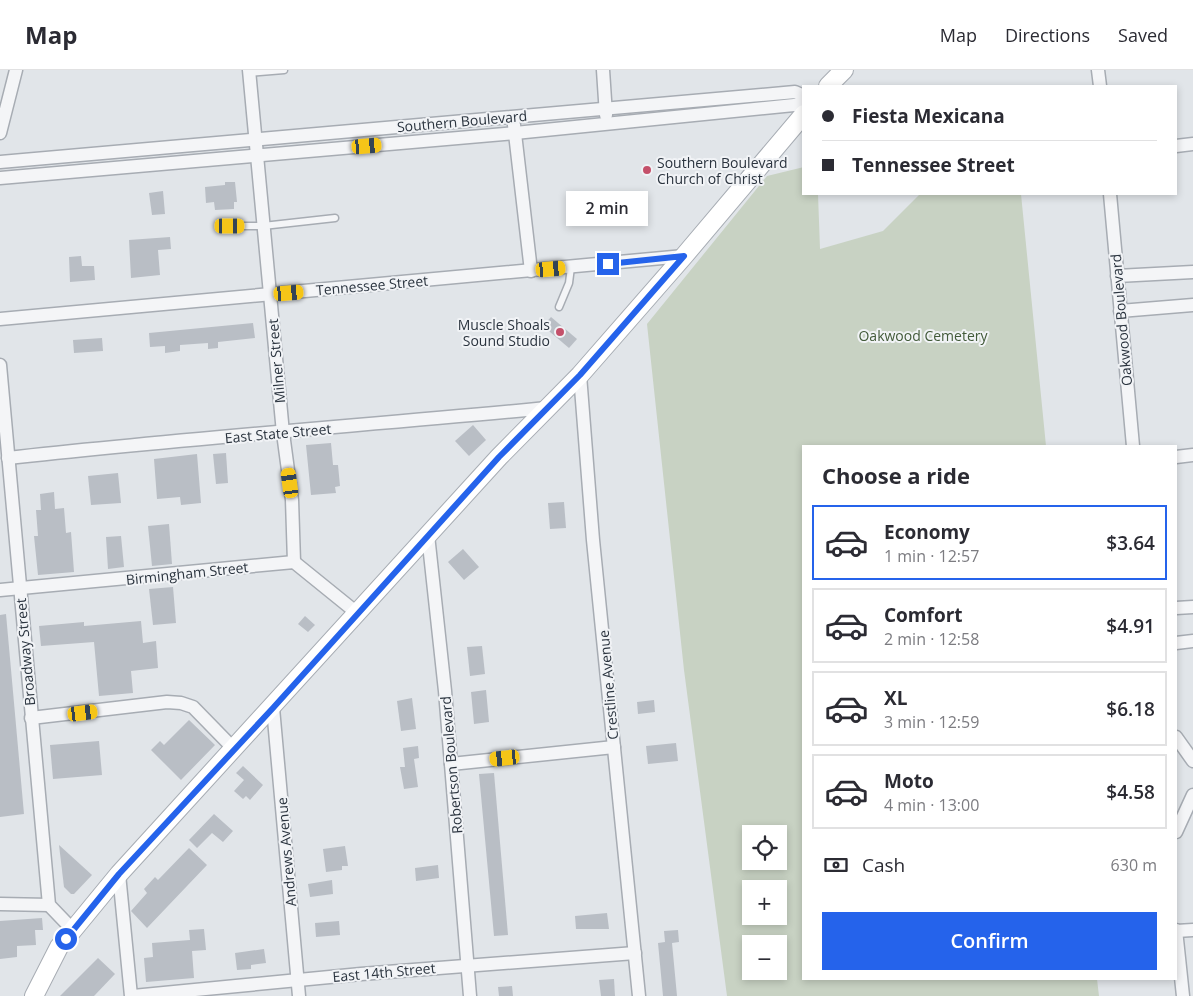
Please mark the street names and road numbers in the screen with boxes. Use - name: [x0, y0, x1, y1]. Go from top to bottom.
- street label: Southern Boulevard: [396, 106, 528, 136]
- street label: Oakwood Boulevard: [1106, 253, 1136, 387]
- street label: Tennessee Street: [315, 271, 429, 299]
- street label: Milner Street: [263, 318, 289, 404]
- street label: East State Street: [224, 419, 332, 447]
- street label: Birmingham Street: [125, 557, 249, 589]
- street label: Broadway Street: [11, 597, 39, 707]
- street label: Crestline Avenue: [594, 629, 622, 741]
- street label: Robertson Boulevard: [436, 695, 466, 835]
- street label: Andrews Avenue: [272, 796, 300, 907]
- street label: East 14th Street: [332, 958, 436, 986]

